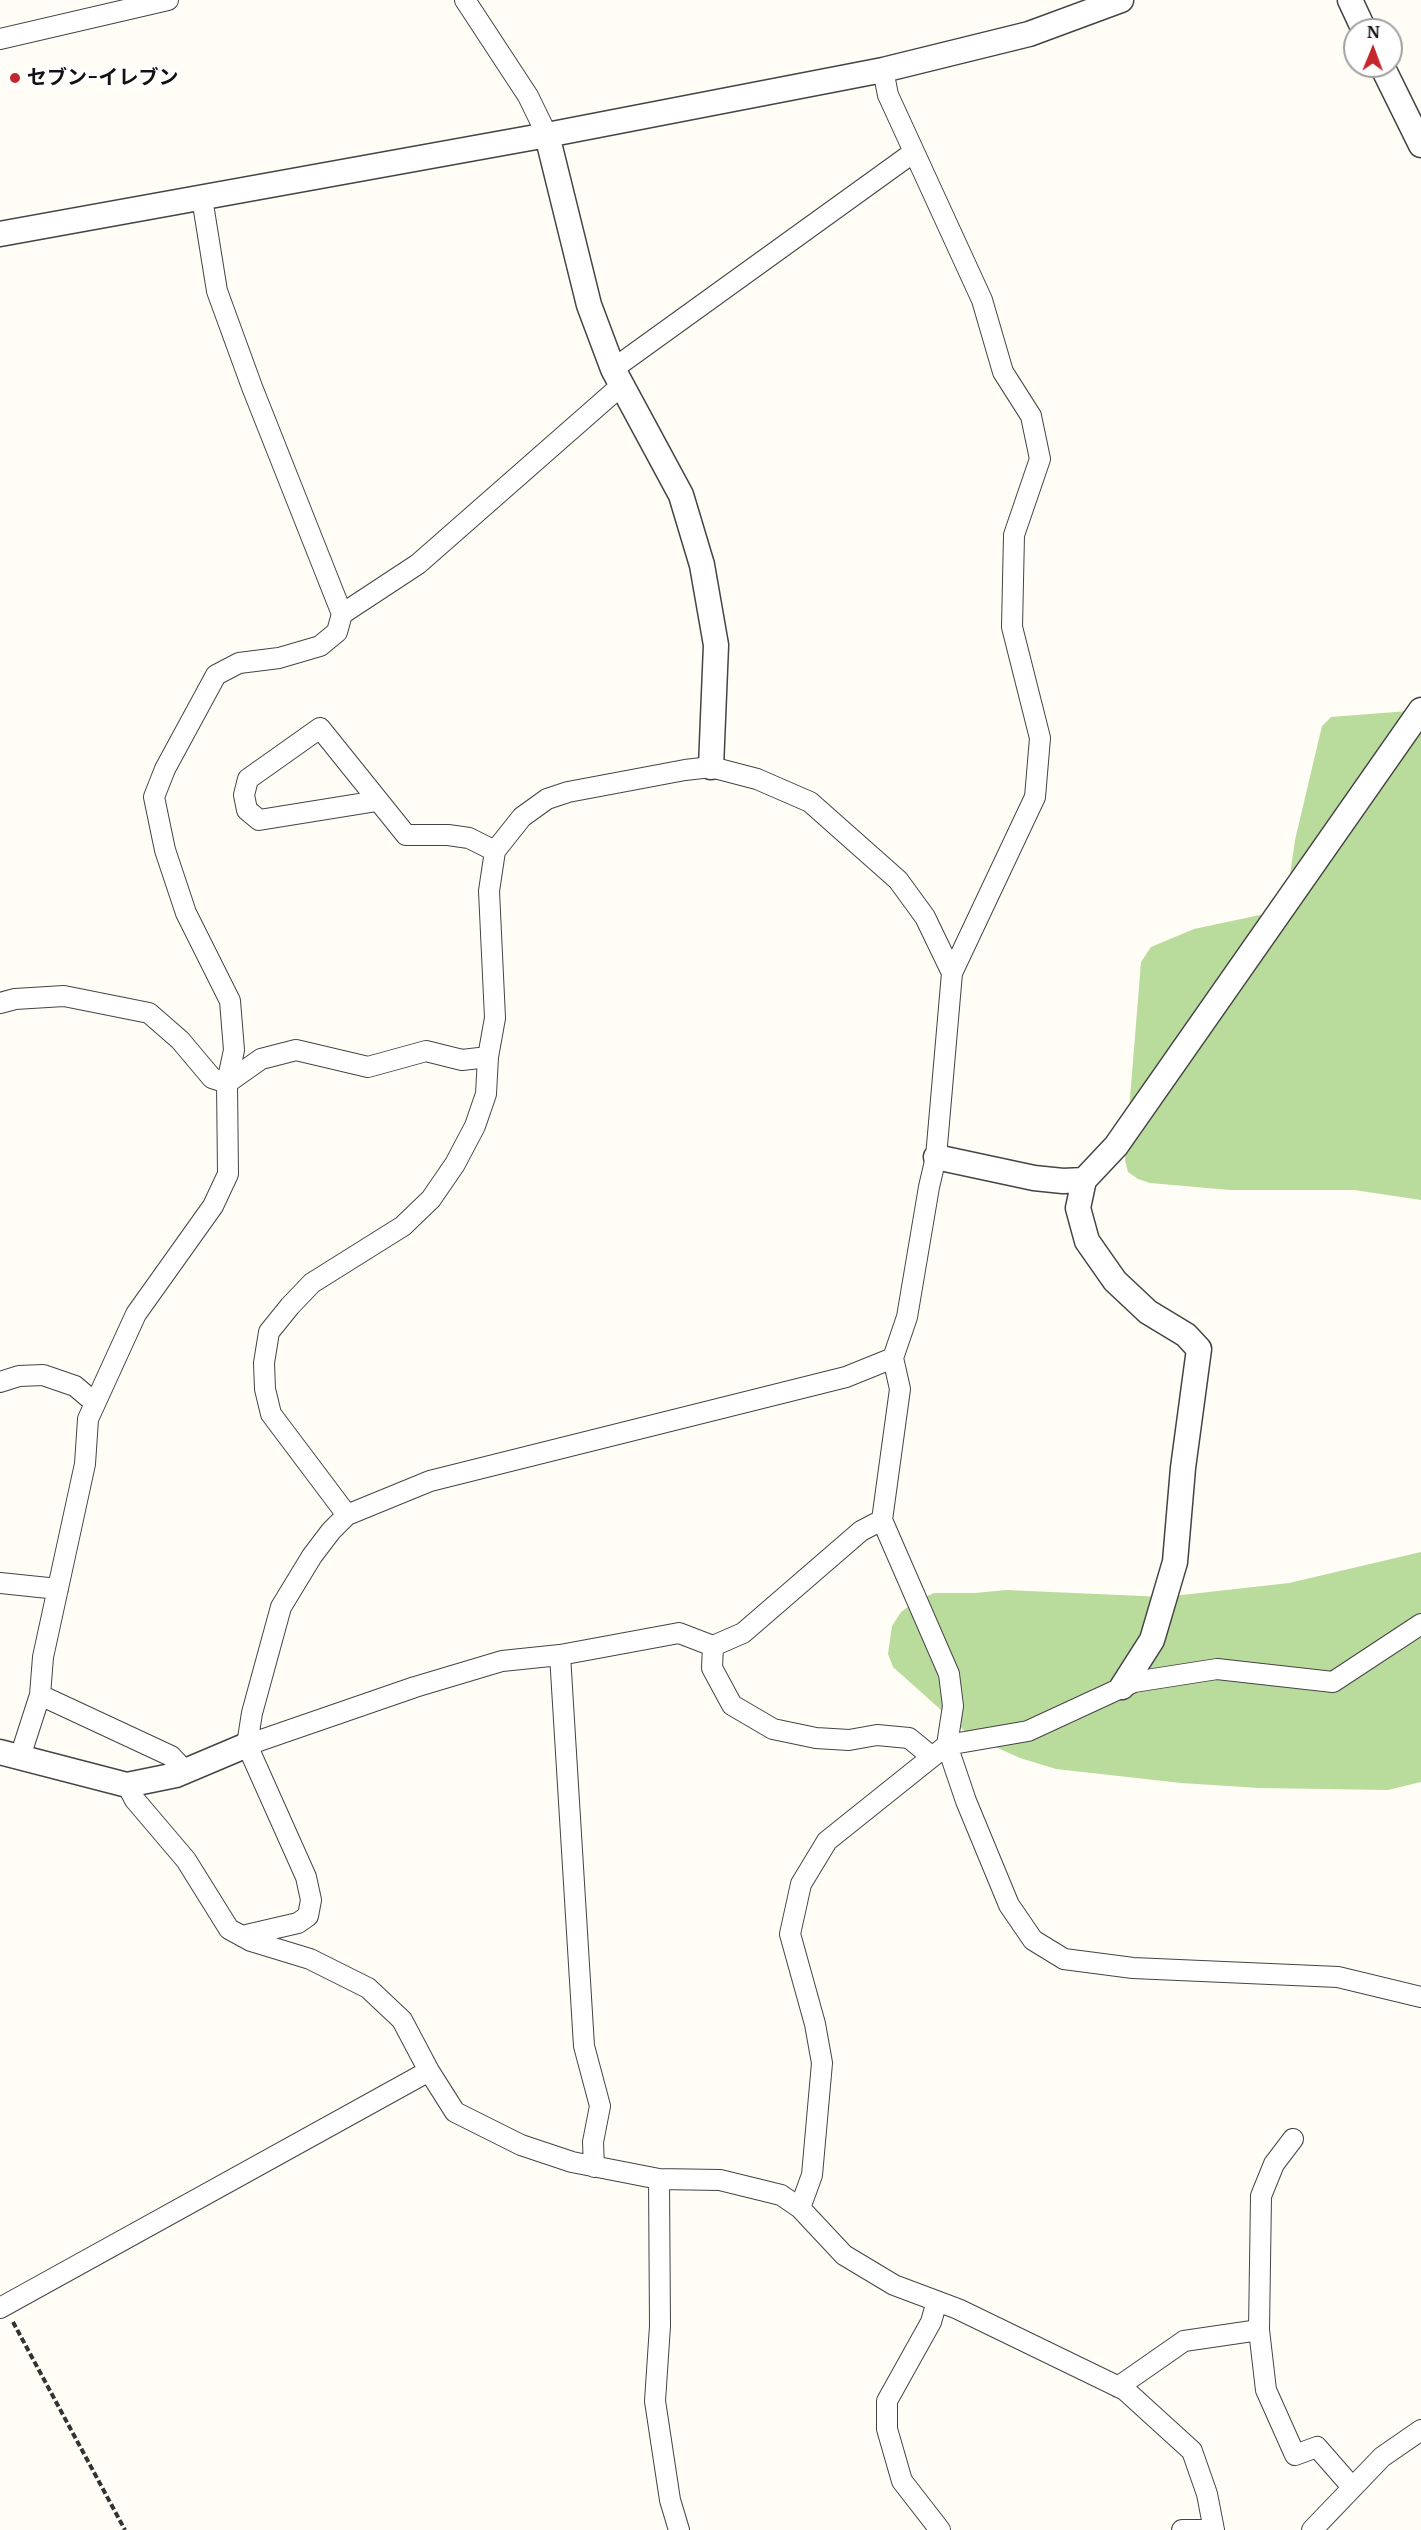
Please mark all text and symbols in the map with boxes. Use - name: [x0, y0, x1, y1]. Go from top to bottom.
- north arrow: [1343, 18, 1403, 78]
- text: N: [1367, 22, 1380, 42]
- place label: セブン-イレブン: [27, 66, 179, 90]
- marker: セブン-イレブン: [8, 71, 22, 85]

